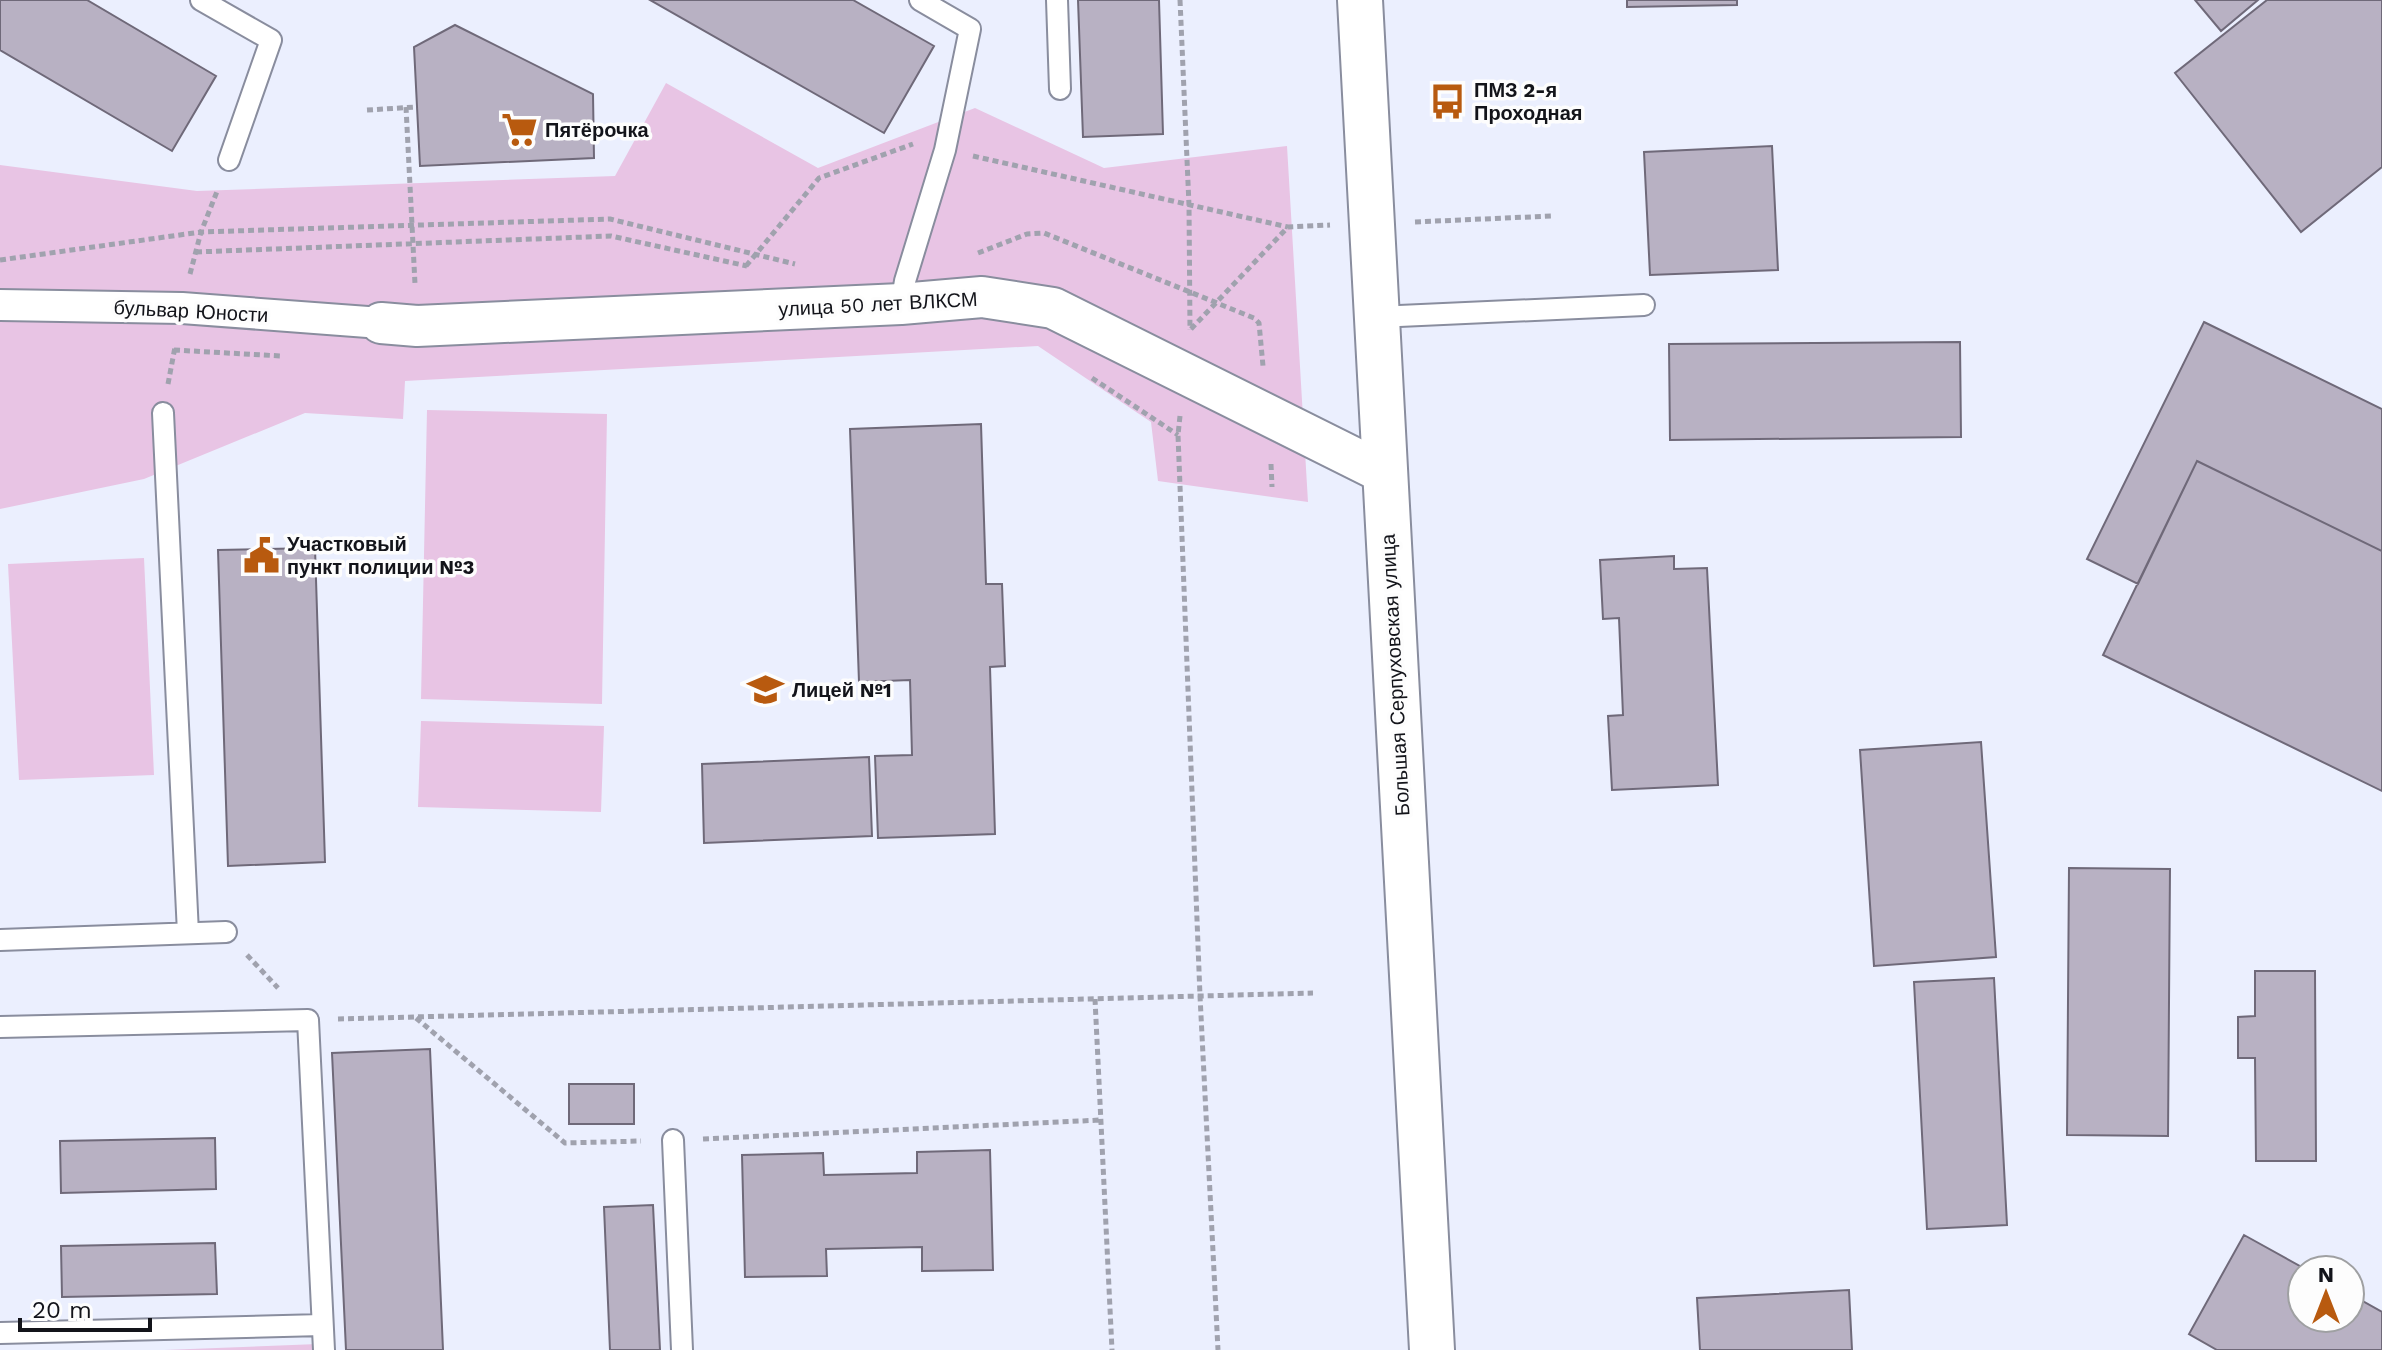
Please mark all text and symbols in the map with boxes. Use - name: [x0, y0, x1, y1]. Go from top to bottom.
- place label: ПМЗ 2-я Проходная: [1474, 78, 1582, 125]
- bus stop icon: ПМЗ 2-я Проходная: [1429, 83, 1467, 121]
- supermarket icon: Пятёрочка: [500, 111, 538, 149]
- place label: Пятёрочка: [545, 118, 650, 142]
- street label: улица 50 лет ВЛКСМ: [778, 287, 978, 321]
- street label: бульвар Юности: [113, 295, 269, 327]
- place label: Участковый пункт полиции №3: [287, 532, 474, 579]
- street label: Большая Серпуховская улица: [1376, 532, 1414, 817]
- public building icon: Участковый пункт полиции №3: [242, 536, 280, 574]
- school or university icon: Лицей №1: [747, 671, 785, 709]
- place label: Лицей №1: [792, 678, 892, 702]
- north arrow: [2286, 1254, 2366, 1334]
- text: N: [2318, 1262, 2334, 1287]
- scale bar: [20, 1282, 150, 1332]
- text: 20 m: [32, 1296, 92, 1324]

